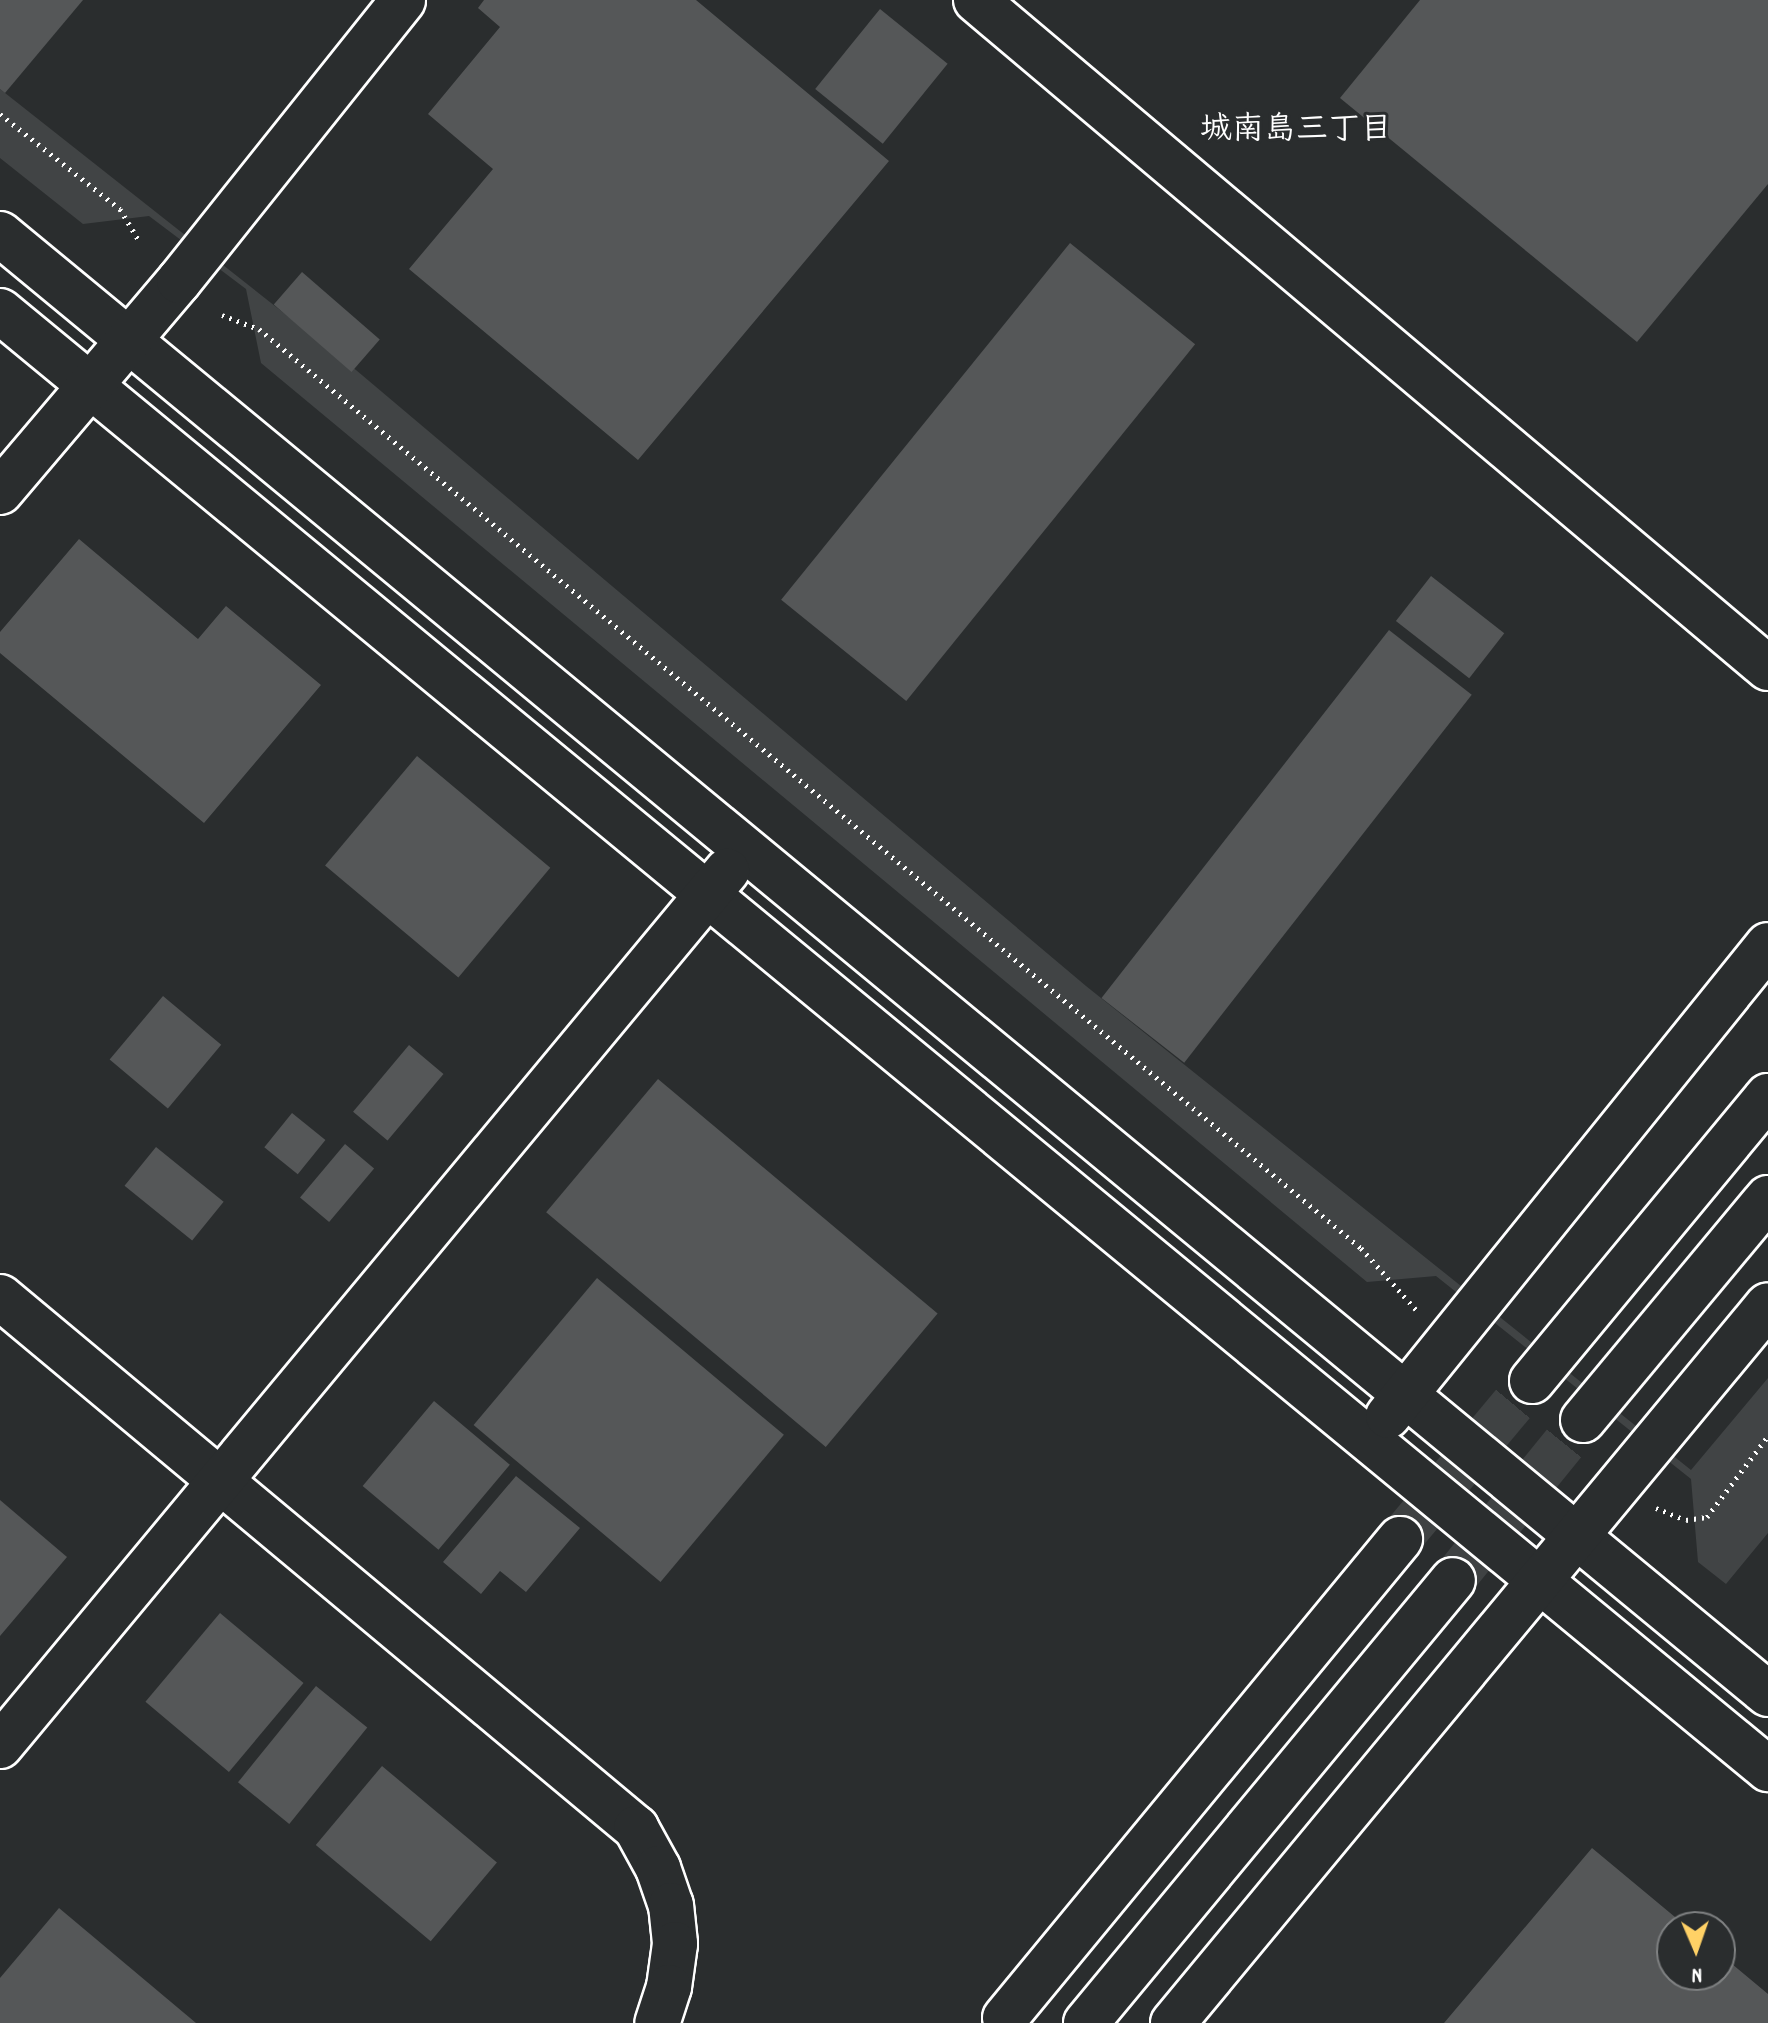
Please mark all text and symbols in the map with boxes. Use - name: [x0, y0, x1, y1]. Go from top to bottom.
- district label: 城南島三丁目: [1200, 113, 1392, 151]
- north arrow: [1656, 1911, 1736, 1991]
- text: N: [1691, 1958, 1703, 1989]

